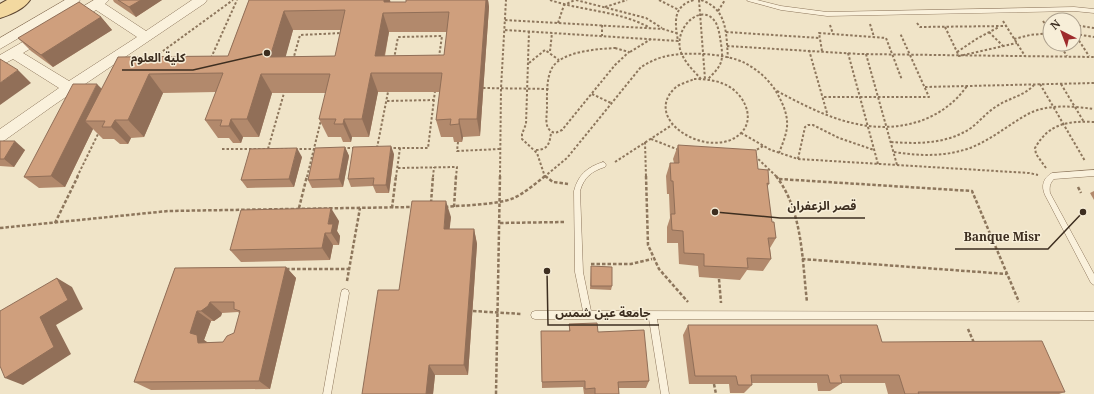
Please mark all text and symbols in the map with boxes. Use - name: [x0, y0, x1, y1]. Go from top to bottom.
- north arrow: [1042, 12, 1082, 52]
- text: N: [1047, 16, 1063, 33]
- callout: كلية العلوم: [122, 46, 193, 70]
- text: كلية العلوم: [131, 49, 186, 67]
- callout: قصر الزعفران: [780, 194, 865, 218]
- text: قصر الزعفران: [788, 197, 856, 214]
- callout: Banque Misr: [955, 225, 1048, 249]
- text: Banque Misr: [964, 228, 1041, 245]
- callout: جامعة عين شمس: [548, 301, 659, 325]
- text: جامعة عين شمس: [555, 304, 651, 321]

